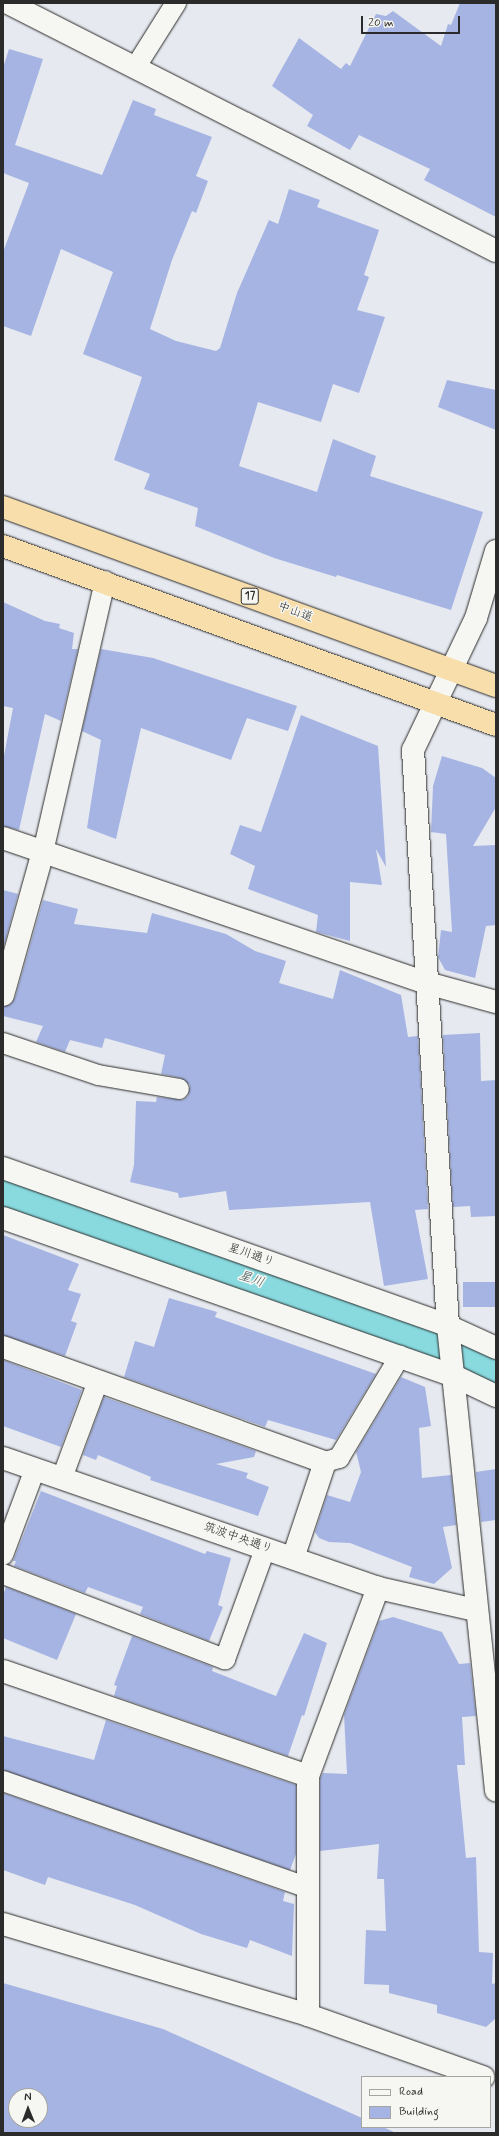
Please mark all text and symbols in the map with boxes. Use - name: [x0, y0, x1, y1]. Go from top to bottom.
- scale bar: [363, 8, 462, 34]
- text: 20 m: [368, 15, 394, 31]
- road number: 17: [240, 587, 260, 605]
- street label: 中山道: [276, 600, 314, 626]
- street label: 星川通り: [226, 1241, 276, 1271]
- water label: 星川: [236, 1268, 266, 1292]
- street label: 筑波中央通り: [202, 1520, 274, 1558]
- legend: [361, 2076, 491, 2128]
- text: Road: [399, 2084, 423, 2100]
- north arrow: [8, 2088, 48, 2128]
- text: N: [24, 2090, 32, 2104]
- text: Building: [399, 2104, 439, 2120]

